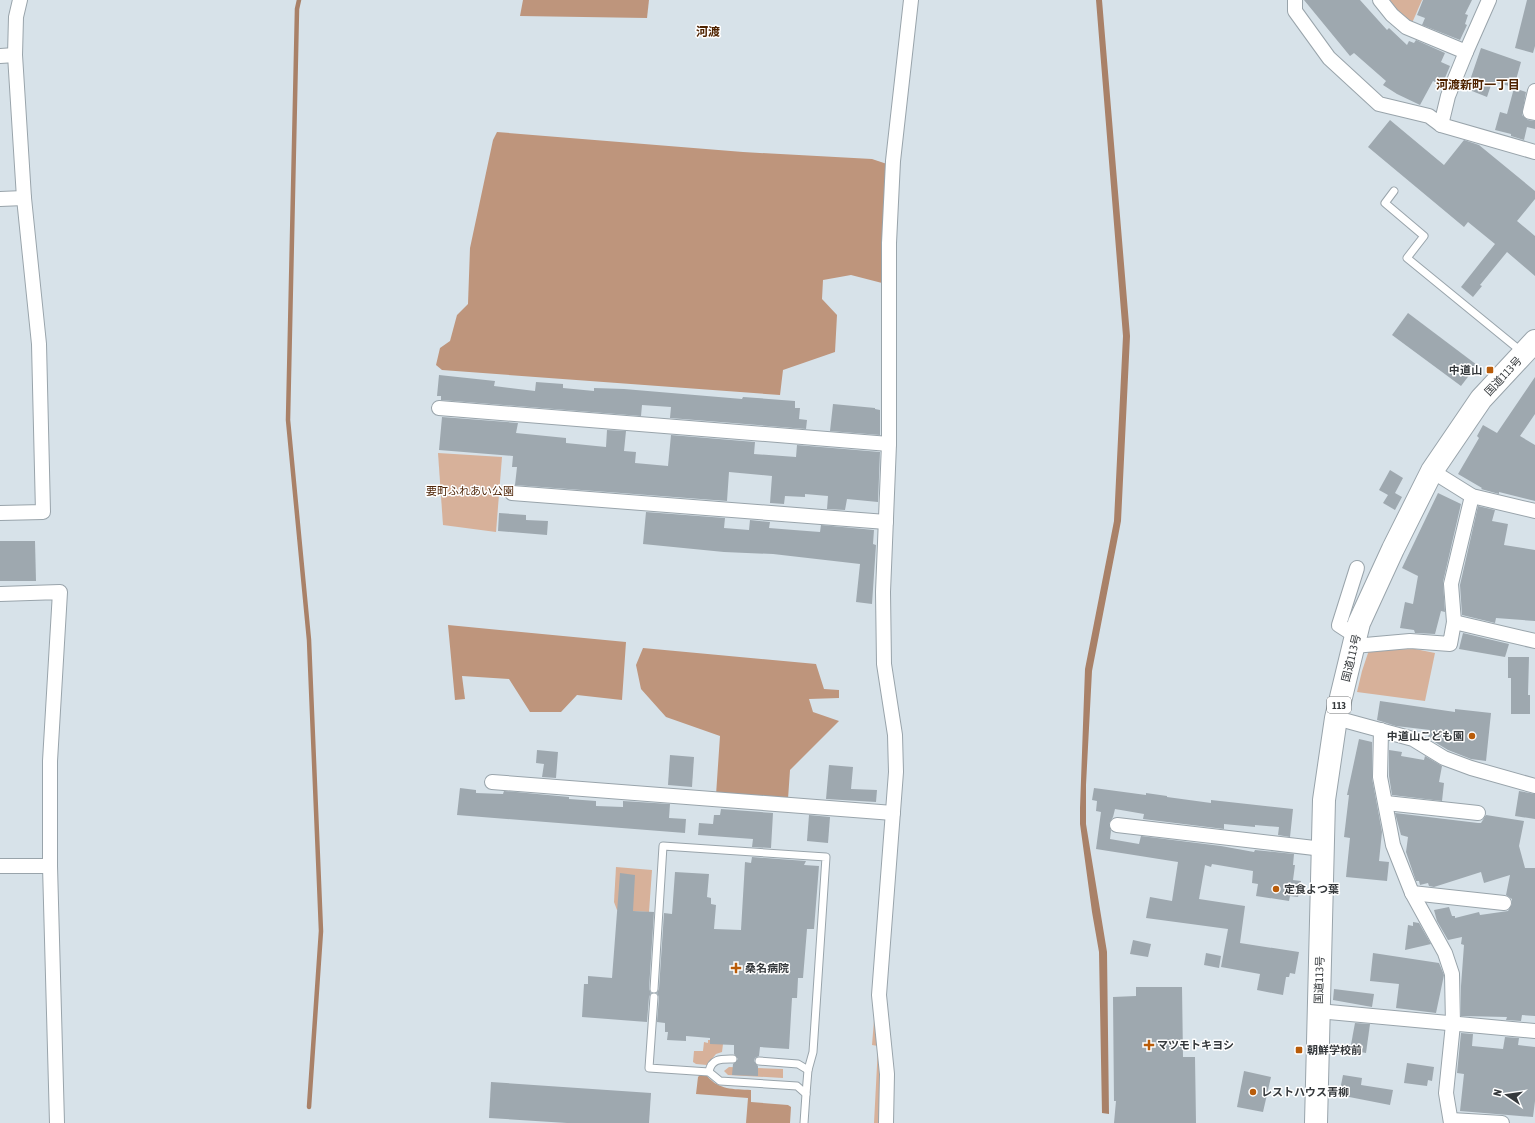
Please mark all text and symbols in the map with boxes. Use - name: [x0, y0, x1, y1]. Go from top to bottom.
- district label: 河渡: [696, 25, 720, 39]
- district label: 河渡新町一丁目: [1436, 78, 1520, 92]
- street label: 国道113号: [1482, 354, 1524, 398]
- place label: 中道山: [1449, 364, 1482, 376]
- marker: 中道山: [1485, 365, 1495, 375]
- park label: 要町ふれあい公園: [426, 485, 514, 497]
- street label: 国道113号: [1339, 633, 1363, 683]
- road number: 113: [1327, 697, 1351, 713]
- place label: 中道山こども園: [1387, 730, 1464, 742]
- marker: 中道山こども園: [1467, 731, 1477, 741]
- place label: 定食よつ葉: [1284, 883, 1339, 895]
- marker: 定食よつ葉: [1271, 884, 1281, 894]
- street label: 国道113号: [1312, 956, 1326, 1004]
- marker: 桑名病院: [730, 962, 742, 974]
- place label: 桑名病院: [745, 962, 789, 974]
- place label: マツモトキヨシ: [1157, 1039, 1234, 1051]
- marker: マツモトキヨシ: [1144, 1040, 1154, 1050]
- place label: 朝鮮学校前: [1307, 1044, 1362, 1056]
- marker: 朝鮮学校前: [1294, 1045, 1304, 1055]
- north arrow: [1487, 1075, 1527, 1115]
- place label: レストハウス青柳: [1261, 1086, 1349, 1098]
- marker: レストハウス青柳: [1248, 1087, 1258, 1097]
- text: N: [1491, 1088, 1504, 1097]

